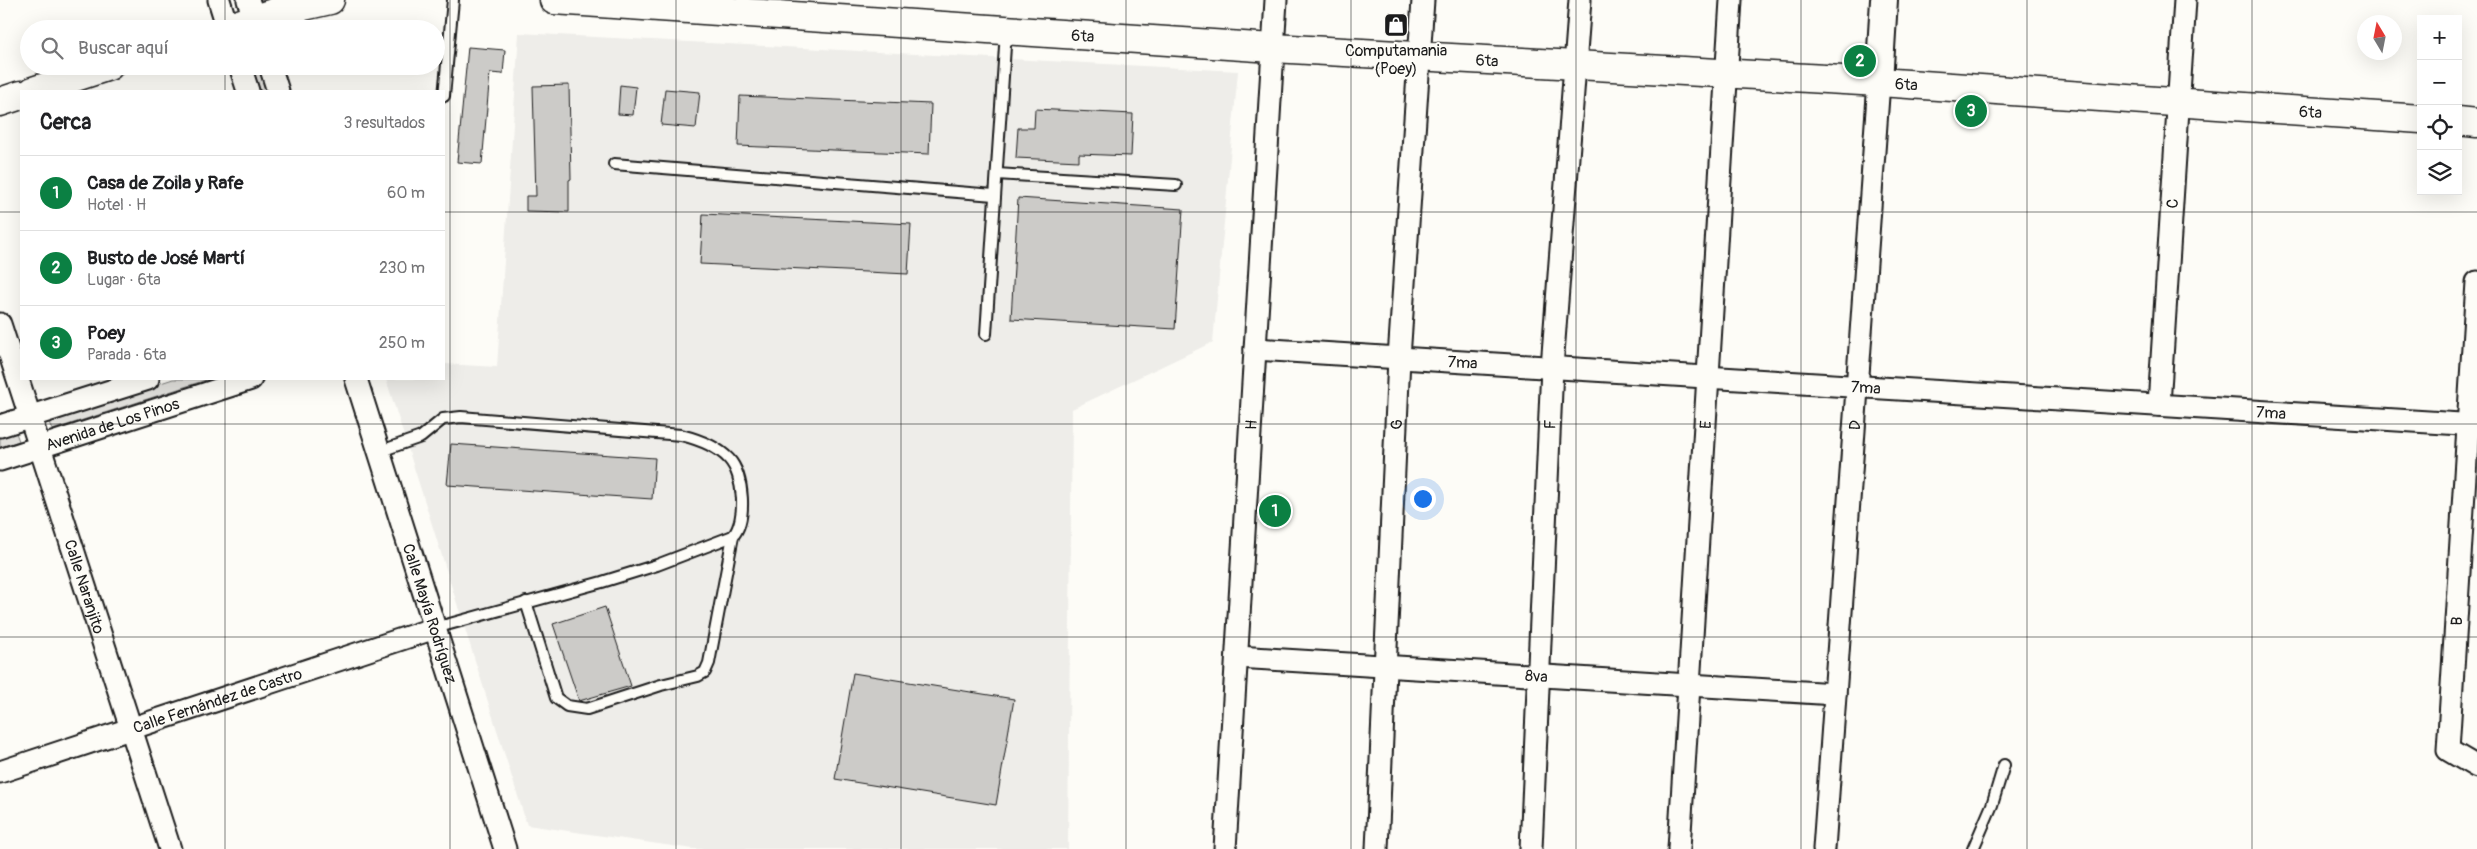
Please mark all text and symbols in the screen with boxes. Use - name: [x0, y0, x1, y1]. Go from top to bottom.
- shop icon: Computamania (Poey): [1383, 12, 1409, 38]
- north arrow: [2357, 15, 2402, 60]
- map controls: [2417, 15, 2462, 195]
- button: +: [2417, 15, 2462, 60]
- search box: [20, 20, 445, 75]
- street label: 6ta: [1071, 26, 1095, 47]
- icon: search: [38, 34, 66, 62]
- text: Buscar aquí: [78, 36, 169, 60]
- place label: Computamania (Poey): [1345, 41, 1447, 79]
- pin: 2: [1844, 42, 1876, 80]
- street label: 6ta: [1475, 50, 1499, 72]
- button: −: [2417, 60, 2462, 105]
- street label: 6ta: [1894, 74, 1919, 96]
- pin: 3: [1955, 92, 1987, 130]
- street label: 6ta: [2298, 102, 2323, 123]
- button: locate: [2417, 105, 2462, 150]
- text: Cerca: [40, 109, 91, 136]
- text: 3 resultados: [343, 113, 425, 133]
- button: layers: [2417, 150, 2462, 195]
- text: Casa de Zoila y Rafe: [87, 171, 243, 195]
- text: 1: [53, 183, 59, 203]
- text: 60 m: [387, 183, 425, 203]
- text: Hotel · H: [87, 195, 146, 215]
- street label: C: [2163, 198, 2183, 209]
- text: Busto de José Martí: [87, 246, 245, 270]
- text: 2: [52, 258, 60, 278]
- text: 230 m: [379, 258, 425, 278]
- text: Lugar · 6ta: [87, 270, 161, 290]
- text: Poey: [87, 321, 125, 345]
- text: 3: [52, 333, 60, 353]
- text: 250 m: [379, 333, 425, 353]
- text: Parada · 6ta: [87, 345, 166, 365]
- street label: 7ma: [1447, 352, 1478, 374]
- street label: 7ma: [1850, 377, 1881, 399]
- street label: Avenida de Los Pinos: [43, 394, 182, 456]
- street label: 7ma: [2255, 402, 2287, 424]
- street label: H: [1241, 419, 1262, 430]
- street label: G: [1387, 419, 1407, 430]
- street label: F: [1540, 419, 1561, 430]
- street label: D: [1845, 419, 1866, 431]
- street label: E: [1696, 420, 1716, 430]
- your location: [1410, 486, 1436, 512]
- pin: 1: [1259, 492, 1291, 530]
- street label: Calle Naranjito: [59, 537, 109, 637]
- street label: Calle Mayía Rodríguez: [398, 541, 461, 686]
- street label: B: [2447, 616, 2467, 626]
- street label: Calle Fernández de Castro: [131, 664, 305, 738]
- street label: 8va: [1524, 666, 1548, 687]

